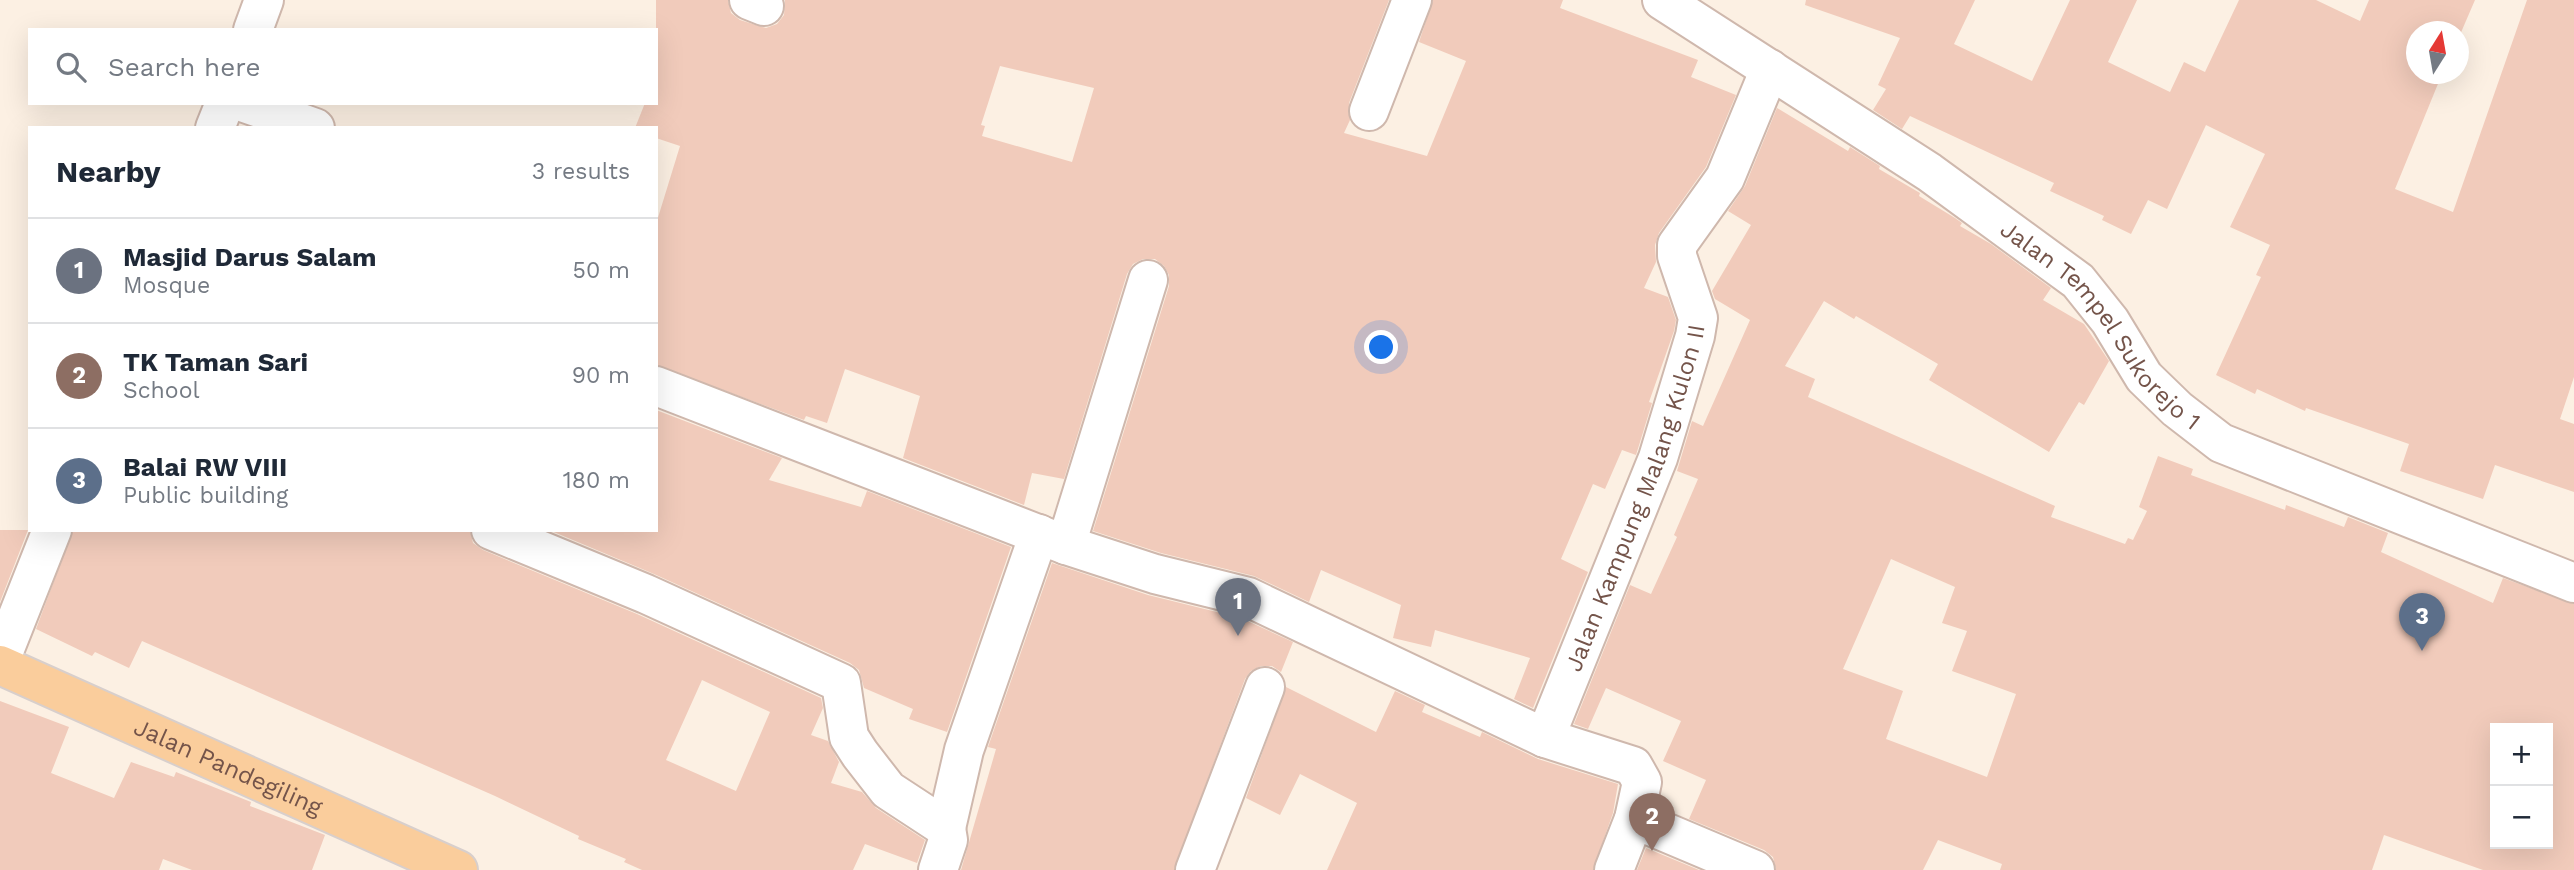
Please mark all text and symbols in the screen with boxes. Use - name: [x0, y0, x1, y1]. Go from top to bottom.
- north arrow: [2406, 21, 2469, 84]
- search box: [28, 28, 658, 105]
- icon: search: [52, 48, 90, 86]
- text: Search here: [108, 52, 260, 82]
- text: Nearby: [56, 154, 161, 189]
- text: 3 results: [532, 158, 630, 185]
- street label: Jalan Tempel Sukorejo 1: [1995, 215, 2206, 436]
- text: Masjid Darus Salam: [123, 242, 376, 272]
- text: 1: [74, 257, 84, 284]
- text: 50 m: [573, 257, 630, 284]
- text: Mosque: [123, 272, 210, 299]
- street label: Jalan Kampung Malang Kulon II: [1559, 322, 1711, 676]
- your location: [1364, 330, 1398, 364]
- text: TK Taman Sari: [123, 347, 308, 377]
- text: 2: [72, 362, 86, 389]
- text: 90 m: [572, 362, 630, 389]
- text: School: [123, 377, 200, 404]
- text: Balai RW VIII: [123, 452, 287, 482]
- text: 3: [72, 467, 86, 494]
- text: 180 m: [563, 467, 630, 494]
- text: Public building: [123, 482, 288, 509]
- pin: 1: [1215, 578, 1261, 636]
- pin: 3: [2399, 593, 2445, 651]
- street label: Jalan Pandegiling: [130, 713, 327, 822]
- map controls: [2490, 723, 2553, 849]
- button: +: [2490, 723, 2553, 786]
- button: −: [2490, 786, 2553, 849]
- pin: 2: [1629, 793, 1675, 851]

